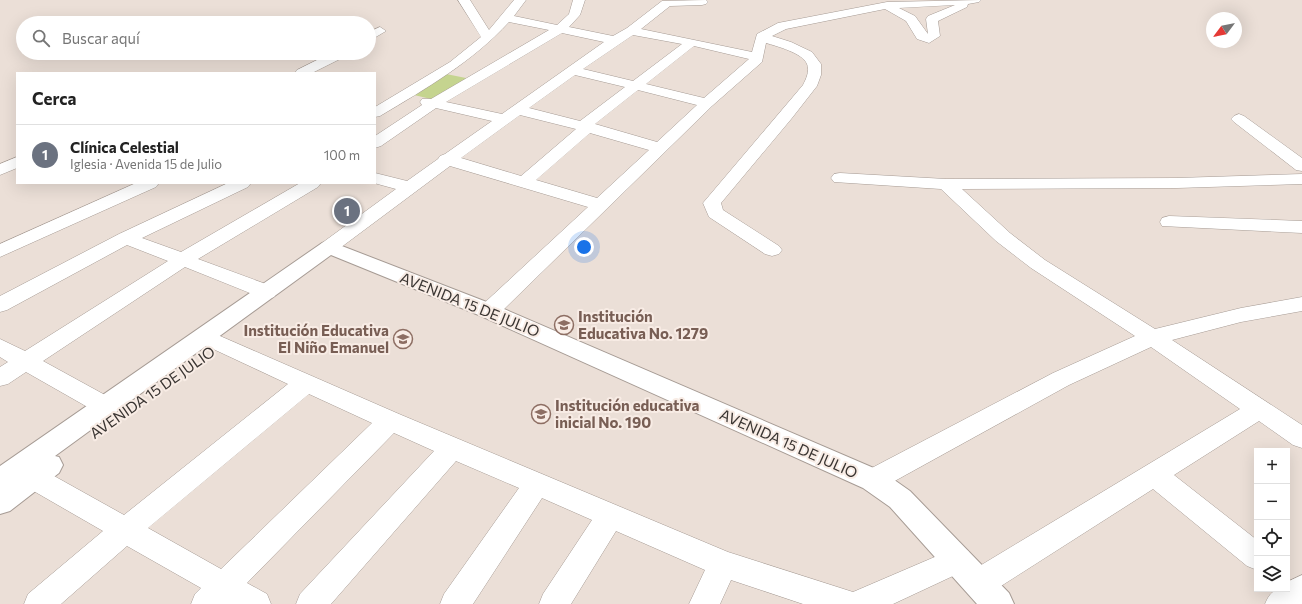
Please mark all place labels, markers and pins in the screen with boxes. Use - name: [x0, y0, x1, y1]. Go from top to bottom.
- pin: 1: [334, 196, 360, 226]
- place label: Institución Educativa No. 1279: [578, 307, 708, 342]
- school or university icon: Institución Educativa No. 1279: [553, 314, 575, 336]
- place label: Institución Educativa El Niño Emanuel: [243, 321, 389, 356]
- school or university icon: Institución Educativa El Niño Emanuel: [392, 328, 414, 350]
- place label: Institución educativa inicial No. 190: [555, 396, 700, 431]
- school or university icon: Institución educativa inicial No. 190: [530, 403, 552, 425]

